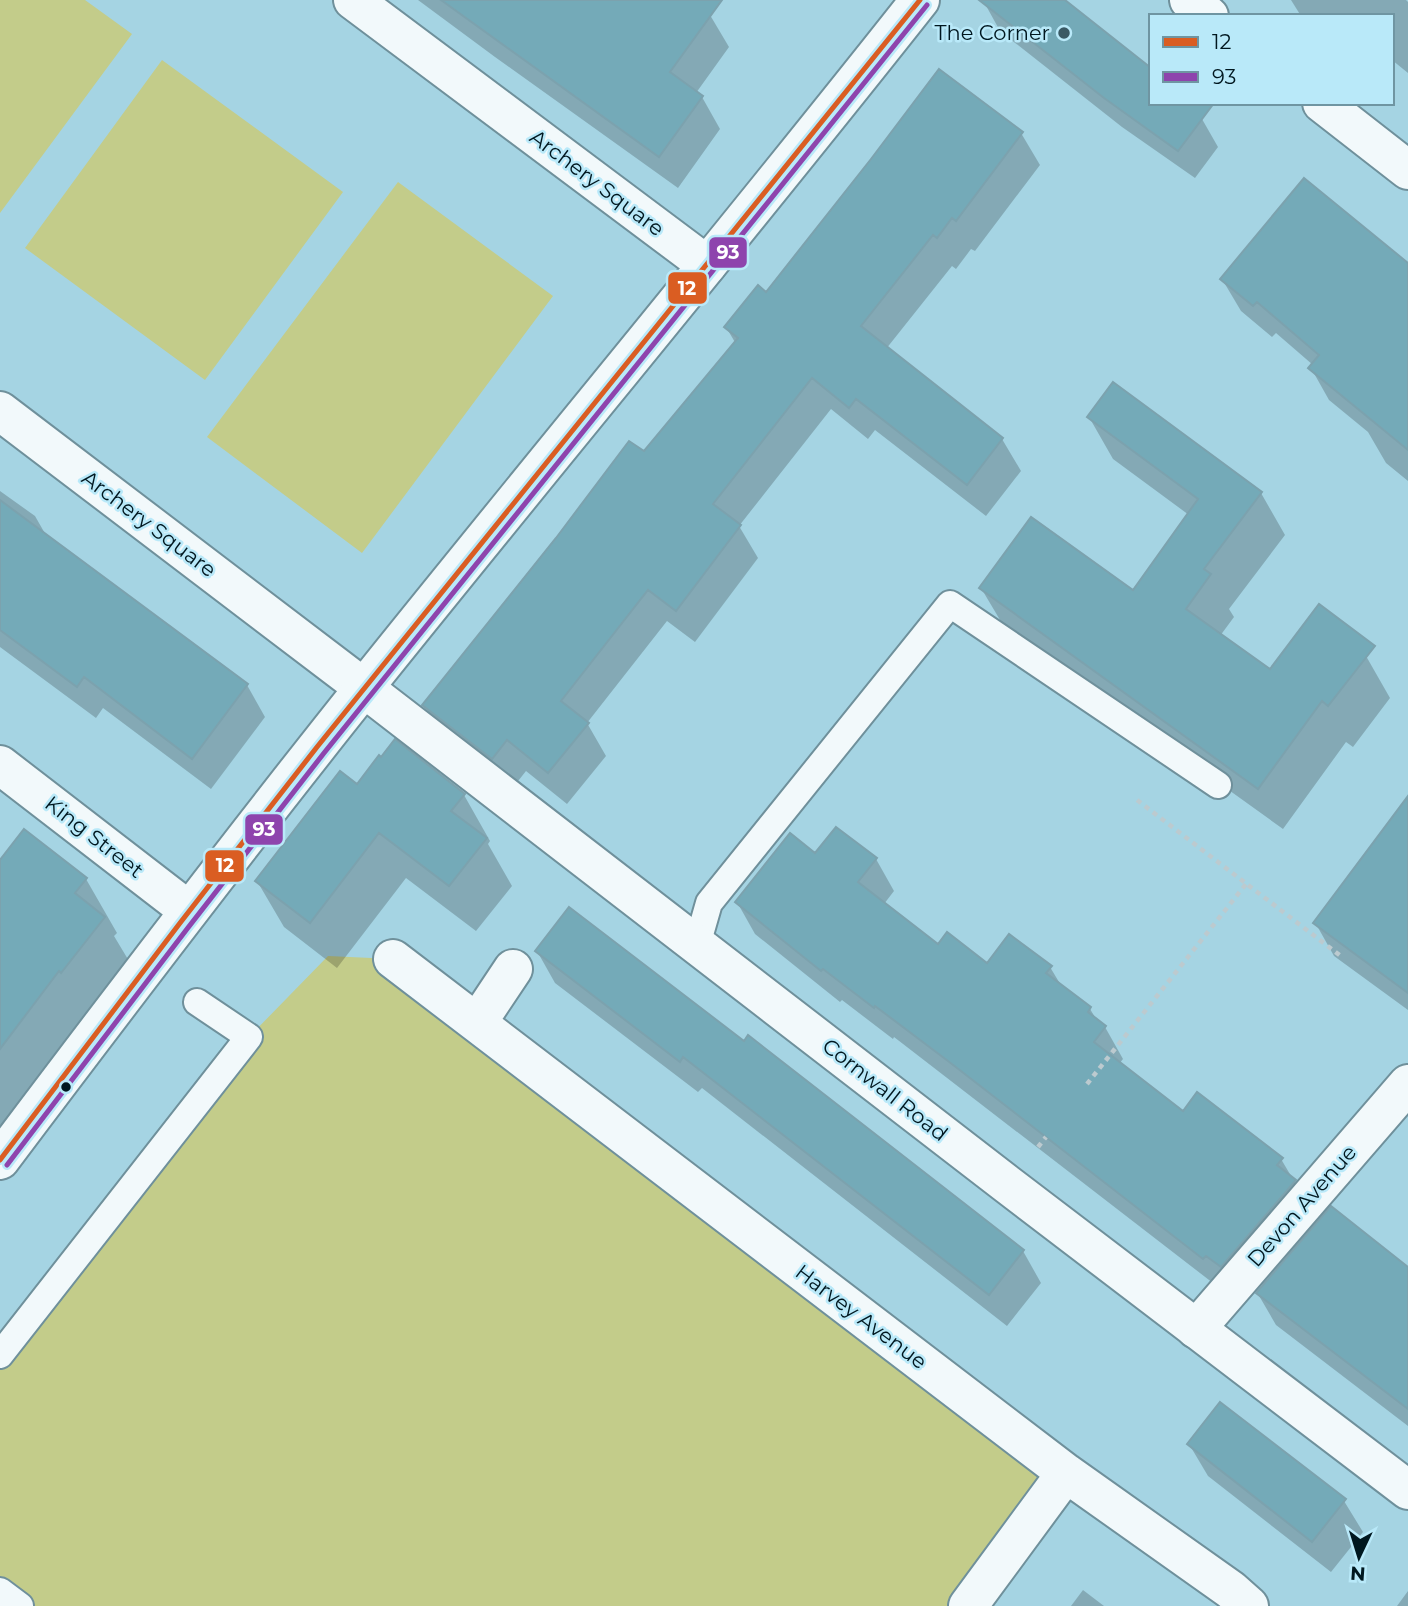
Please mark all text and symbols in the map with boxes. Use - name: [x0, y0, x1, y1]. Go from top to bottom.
- legend: [1149, 14, 1394, 105]
- place label: The Corner: [934, 20, 1050, 45]
- marker: The Corner: [1056, 25, 1072, 41]
- text: 12: [1212, 29, 1232, 54]
- text: 93: [1212, 64, 1236, 89]
- street label: Archery Square: [525, 124, 669, 241]
- line badge: 93: [708, 236, 748, 269]
- text: 93: [716, 241, 740, 264]
- line badge: 12: [667, 271, 708, 305]
- text: 12: [678, 277, 696, 300]
- street label: Archery Square: [77, 465, 221, 582]
- street label: King Street: [40, 790, 149, 883]
- line badge: 93: [244, 813, 284, 846]
- text: 93: [252, 818, 276, 841]
- line badge: 12: [204, 849, 245, 883]
- text: 12: [216, 854, 234, 877]
- street label: Cornwall Road: [818, 1033, 953, 1146]
- unlabelled marker: [59, 1080, 73, 1094]
- street label: Devon Avenue: [1242, 1140, 1361, 1272]
- street label: Harvey Avenue: [791, 1259, 932, 1374]
- north arrow: [1324, 1522, 1394, 1592]
- text: N: [1349, 1561, 1366, 1585]

